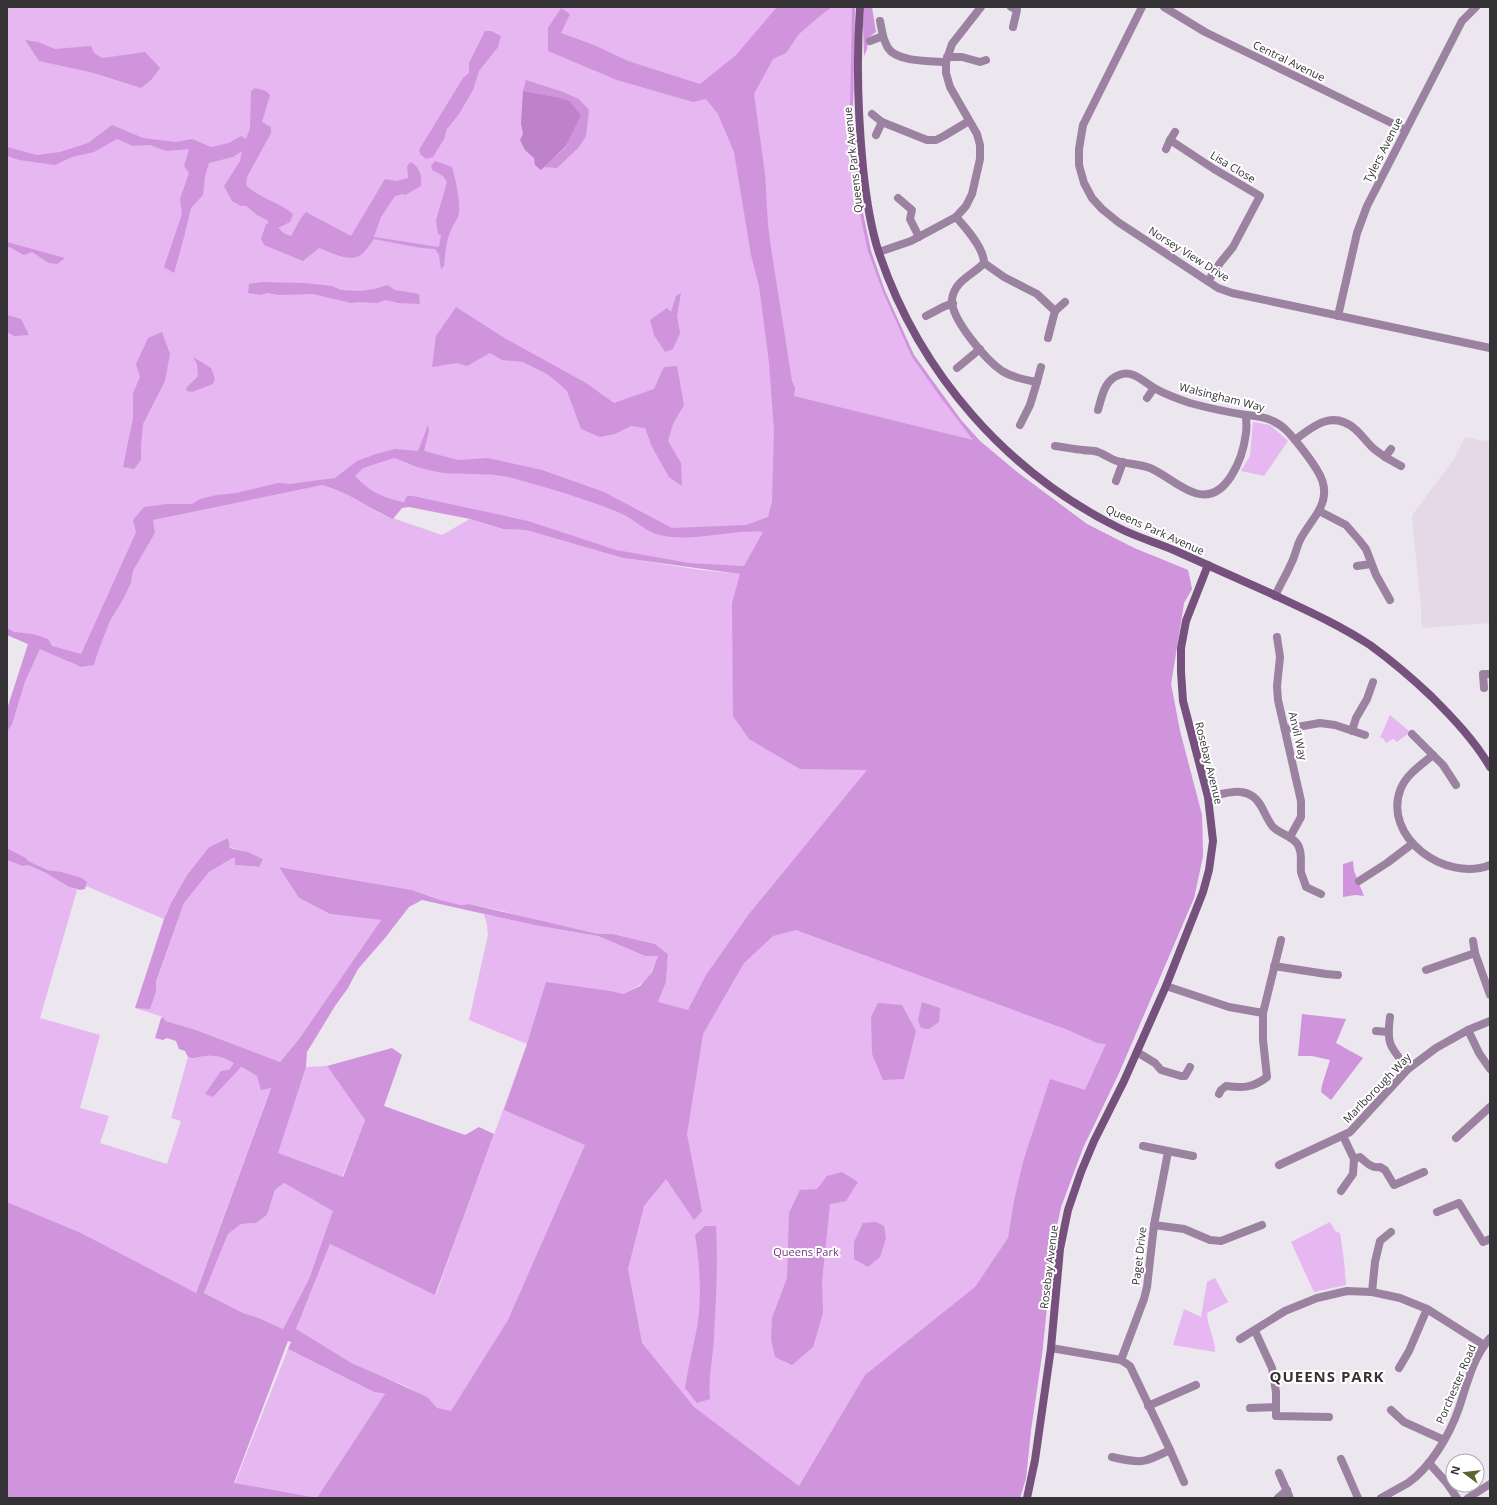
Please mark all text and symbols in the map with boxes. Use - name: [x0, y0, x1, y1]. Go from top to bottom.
- street label: Central Avenue: [1251, 37, 1328, 84]
- street label: Queens Park Avenue: [839, 106, 866, 214]
- street label: Tylers Avenue: [1360, 115, 1405, 185]
- street label: Lisa Close: [1208, 147, 1259, 186]
- street label: Norsey View Drive: [1146, 223, 1233, 285]
- street label: Walsingham Way: [1178, 379, 1267, 414]
- street label: Queens Park Avenue: [1103, 501, 1207, 558]
- street label: Anvil Way: [1286, 710, 1311, 762]
- street label: Rosebay Avenue: [1192, 720, 1227, 806]
- street label: Marlborough Way: [1339, 1049, 1414, 1126]
- street label: Rosebay Avenue: [1036, 1224, 1061, 1310]
- street label: Paget Drive: [1127, 1226, 1150, 1286]
- park label: Queens Park: [773, 1244, 839, 1259]
- street label: Porchester Road: [1432, 1342, 1479, 1426]
- district label: QUEENS PARK: [1269, 1366, 1385, 1386]
- north arrow: [1445, 1453, 1485, 1493]
- text: N: [1446, 1464, 1463, 1477]

